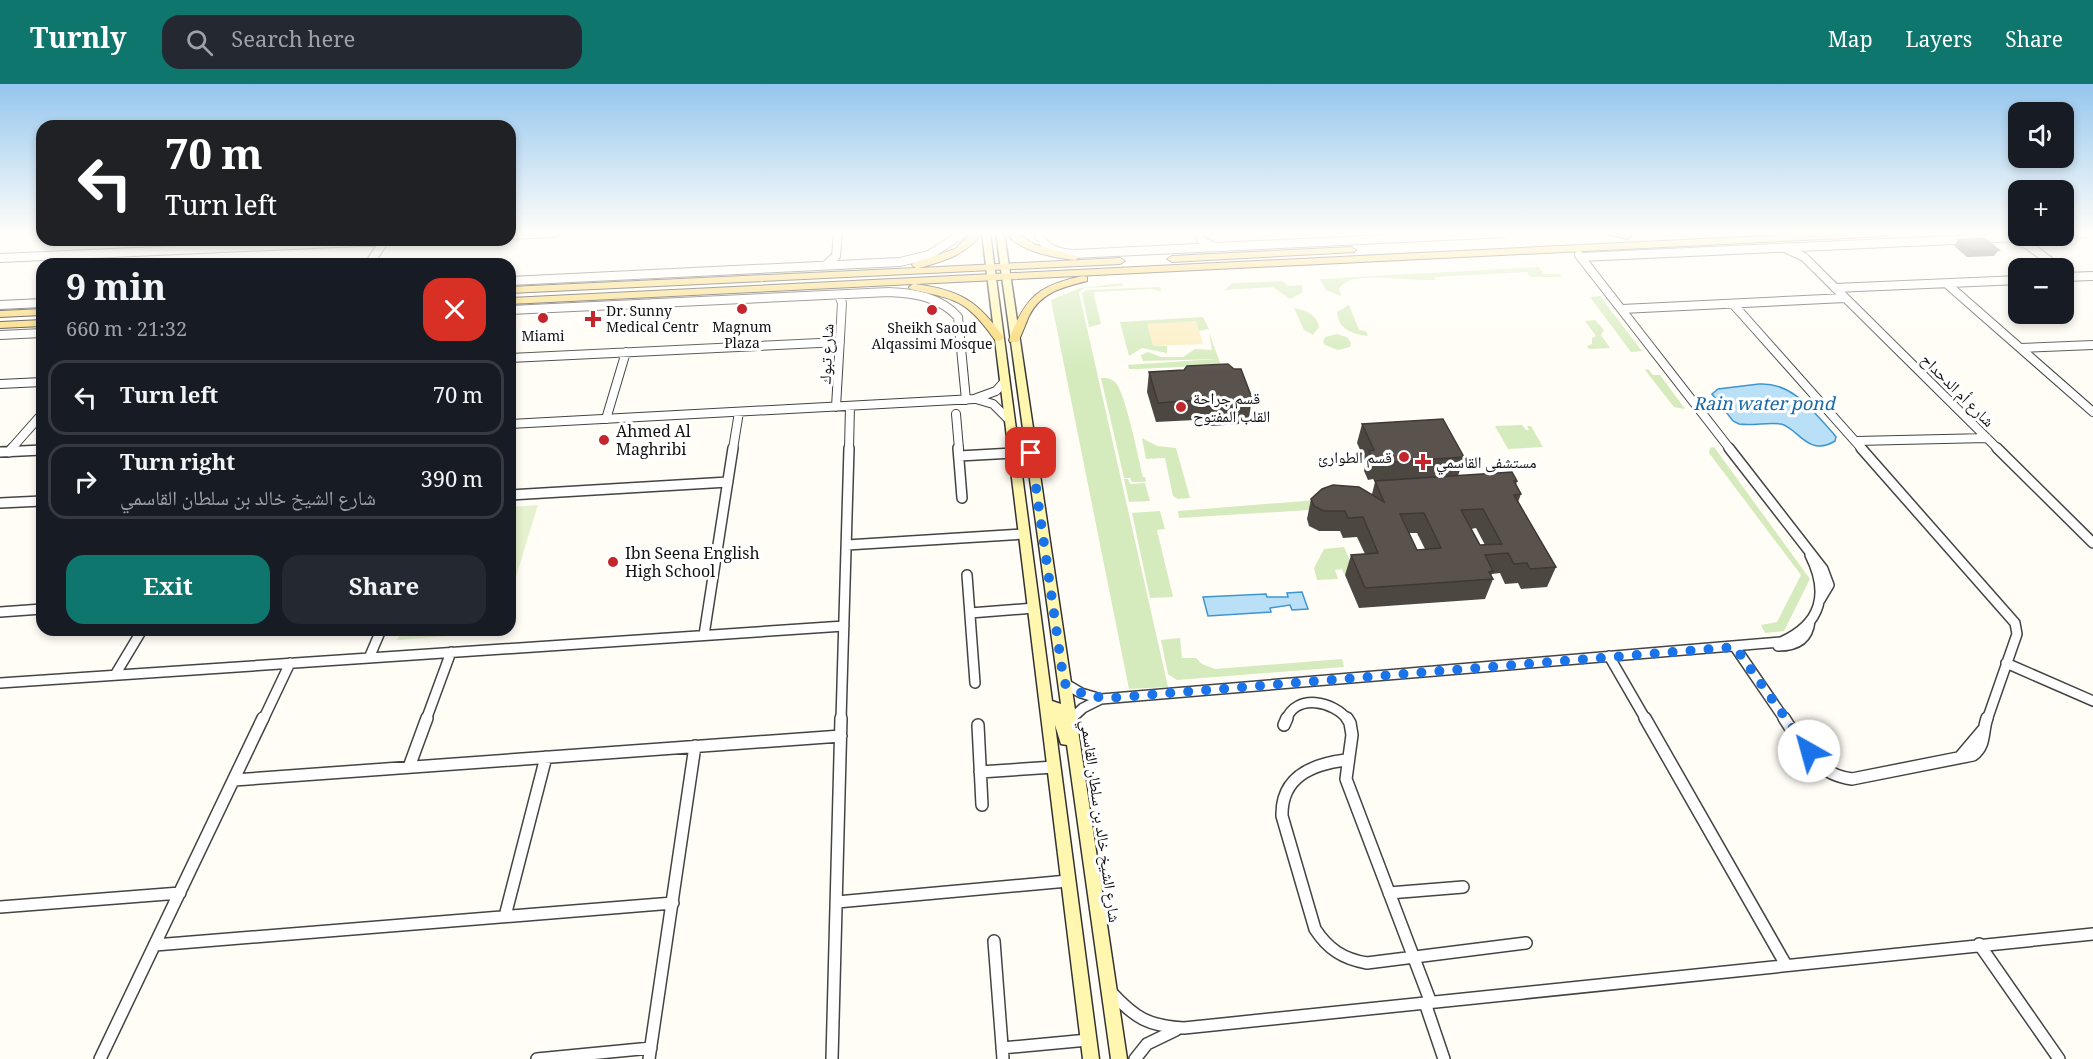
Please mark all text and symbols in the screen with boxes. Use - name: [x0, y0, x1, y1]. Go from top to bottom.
- search box: [162, 15, 582, 69]
- text: Turnly: [30, 18, 126, 66]
- text: Search here: [231, 23, 355, 61]
- text: Map: [1828, 25, 1873, 60]
- text: Layers: [1906, 25, 1972, 60]
- text: Share: [2005, 25, 2063, 60]
- icon: search: [183, 26, 216, 59]
- map controls: [2008, 102, 2074, 324]
- button: sound: [2008, 102, 2074, 168]
- text: 70 m: [165, 124, 263, 196]
- icon: left: [66, 144, 144, 222]
- button: +: [2008, 180, 2074, 246]
- text: Turn left: [165, 186, 277, 232]
- button: −: [2008, 258, 2074, 324]
- text: 9 min: [66, 262, 166, 323]
- button: close: [423, 278, 486, 341]
- place label: Dr. Sunny Medical Centr: [606, 301, 699, 341]
- marker: Magnum Plaza: [735, 302, 749, 316]
- marker: Sheikh Saoud Alqassimi Mosque: [925, 303, 939, 317]
- marker: Dr. Sunny Medical Centr: [584, 310, 602, 328]
- marker: Miami: [536, 311, 550, 325]
- text: 660 m · 21:32: [66, 315, 187, 349]
- place label: Magnum Plaza: [712, 317, 772, 357]
- place label: Sheikh Saoud Alqassimi Mosque: [871, 318, 993, 358]
- street label: شارع تبوك: [813, 323, 844, 385]
- place label: Miami: [521, 326, 565, 350]
- street label: شارع أم الدحداح: [1913, 348, 2000, 435]
- text: Turn left: [120, 379, 218, 417]
- text: 70 m: [433, 379, 483, 417]
- icon: left: [69, 381, 102, 414]
- place label: قسم جراحة القلب المفتوح: [1193, 387, 1270, 432]
- water label: Rain water pond: [1693, 391, 1837, 421]
- marker: قسم جراحة القلب المفتوح: [1174, 400, 1188, 414]
- place label: Ahmed Al Maghribi: [616, 420, 691, 465]
- pin: [1005, 427, 1056, 478]
- marker: Ahmed Al Maghribi: [597, 433, 611, 447]
- icon: arrive: [1014, 436, 1047, 469]
- text: Turn right: [120, 446, 235, 484]
- place label: قسم الطوارئ: [1318, 446, 1392, 473]
- marker: قسم الطوارئ: [1397, 450, 1411, 464]
- place label: مستشفى القاسمي: [1436, 451, 1537, 478]
- marker: مستشفى القاسمي: [1414, 453, 1432, 471]
- text: 390 m: [420, 463, 483, 501]
- icon: right: [69, 465, 102, 498]
- text: شارع الشيخ خالد بن سلطان القاسمي: [120, 484, 376, 518]
- place label: Ibn Seena English High School: [625, 542, 760, 587]
- button: Exit: [66, 555, 270, 624]
- button: Share: [282, 555, 486, 624]
- marker: Ibn Seena English High School: [606, 555, 620, 569]
- street label: شارع الشيخ خالد بن سلطان القاسمي: [1071, 718, 1126, 925]
- position arrow: [1777, 719, 1841, 783]

